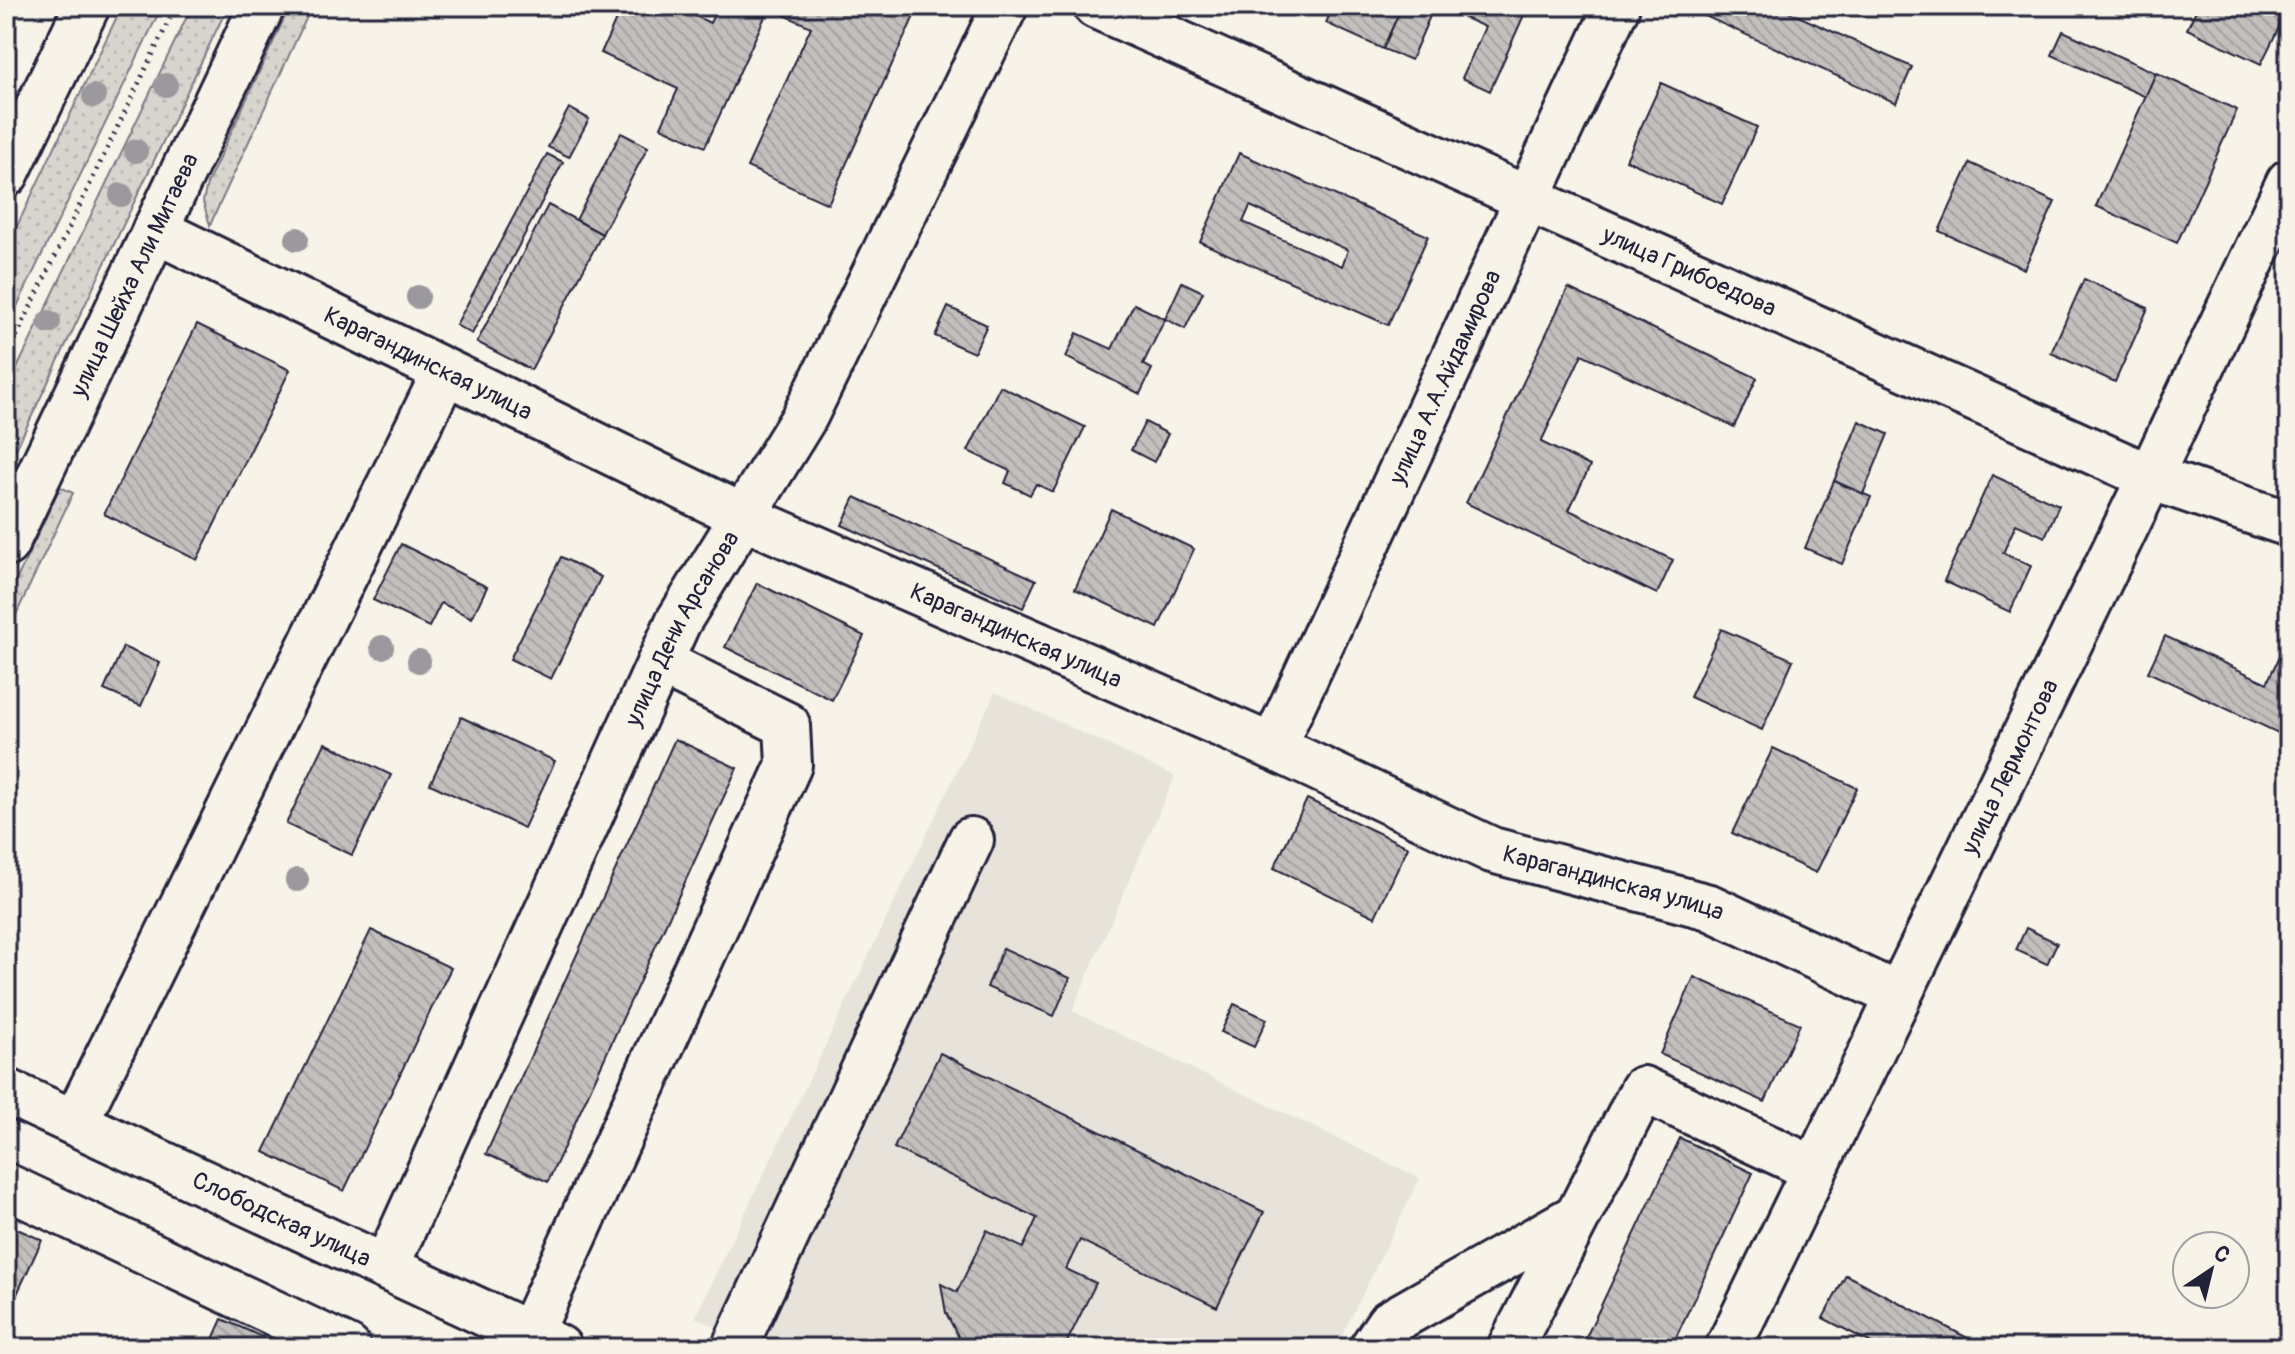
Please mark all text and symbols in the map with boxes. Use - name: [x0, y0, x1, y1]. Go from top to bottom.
- street label: улица Шейха Али Митаева: [63, 148, 204, 402]
- street label: улица Грибоедова: [1597, 219, 1781, 323]
- street label: улица А.А.Айдамирова: [1382, 265, 1507, 490]
- street label: Карагандинская улица: [319, 300, 537, 426]
- street label: улица Дени Арсанова: [618, 525, 745, 732]
- street label: Карагандинская улица: [906, 577, 1126, 694]
- street label: улица Лермонтова: [1954, 674, 2064, 860]
- street label: Карагандинская улица: [1500, 839, 1729, 927]
- street label: Слободская улица: [188, 1165, 376, 1273]
- north arrow: [2171, 1230, 2251, 1310]
- text: С: [2208, 1239, 2236, 1270]

